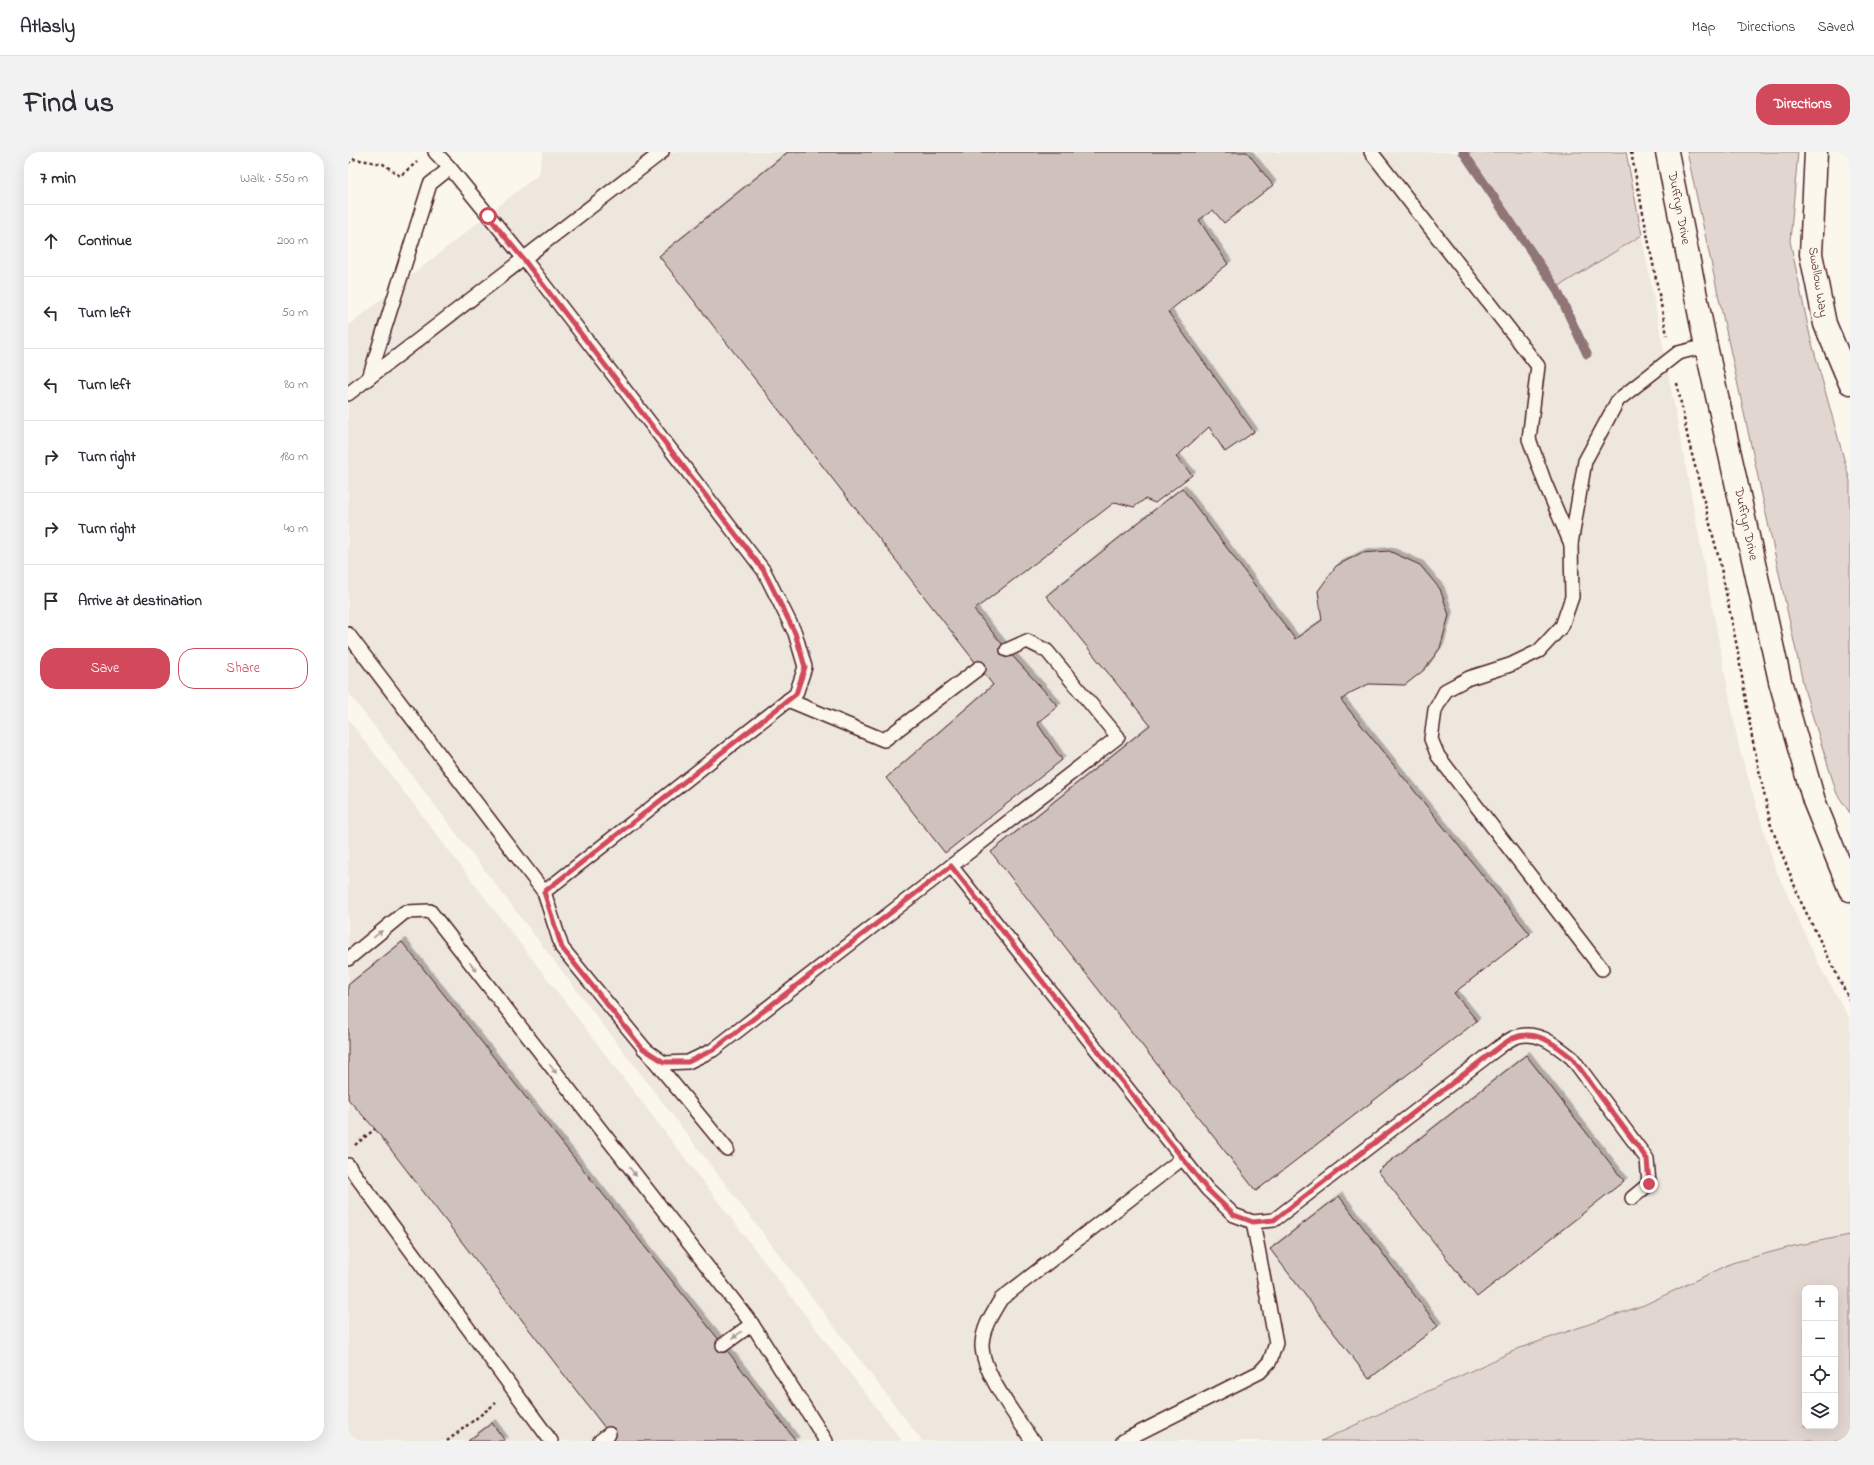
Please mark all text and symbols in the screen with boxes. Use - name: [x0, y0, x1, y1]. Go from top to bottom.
- text: Atlasly: [20, 14, 75, 41]
- text: Map: [1692, 17, 1715, 38]
- text: Directions: [1737, 17, 1795, 38]
- text: Saved: [1817, 17, 1854, 38]
- text: Find us: [24, 84, 114, 125]
- button: Directions: [1756, 84, 1850, 125]
- text: 7 min: [40, 166, 76, 191]
- text: Walk · 550 m: [240, 169, 308, 188]
- street label: Duffryn Drive: [1661, 169, 1695, 246]
- route start: [479, 207, 497, 225]
- icon: ahead: [40, 230, 62, 252]
- text: Continue: [78, 230, 132, 252]
- text: 200 m: [277, 231, 308, 250]
- street label: Swallow Way: [1802, 245, 1833, 319]
- icon: left: [40, 302, 62, 324]
- text: Turn left: [78, 302, 131, 324]
- text: 50 m: [282, 303, 308, 322]
- icon: left: [40, 374, 62, 396]
- text: Turn left: [78, 374, 131, 396]
- text: 80 m: [284, 375, 308, 394]
- icon: right: [40, 446, 62, 468]
- text: Turn right: [78, 446, 136, 468]
- text: 180 m: [280, 447, 308, 466]
- street label: Duffryn Drive: [1728, 485, 1763, 563]
- icon: right: [40, 518, 62, 540]
- text: Turn right: [78, 518, 136, 540]
- text: 40 m: [284, 519, 308, 538]
- icon: arrive: [40, 590, 62, 612]
- text: Arrive at destination: [78, 590, 202, 612]
- button: Save: [40, 648, 170, 689]
- button: Share: [178, 648, 308, 689]
- one-way arrow: [373, 930, 384, 939]
- one-way arrow: [469, 961, 477, 972]
- one-way arrow: [549, 1064, 557, 1075]
- one-way arrow: [629, 1166, 637, 1177]
- route end: [1640, 1175, 1658, 1193]
- map controls: [1802, 1285, 1838, 1429]
- button: +: [1802, 1285, 1838, 1321]
- button: −: [1802, 1321, 1838, 1357]
- one-way arrow: [732, 1330, 743, 1339]
- button: locate: [1802, 1357, 1838, 1393]
- button: layers: [1802, 1393, 1838, 1429]

